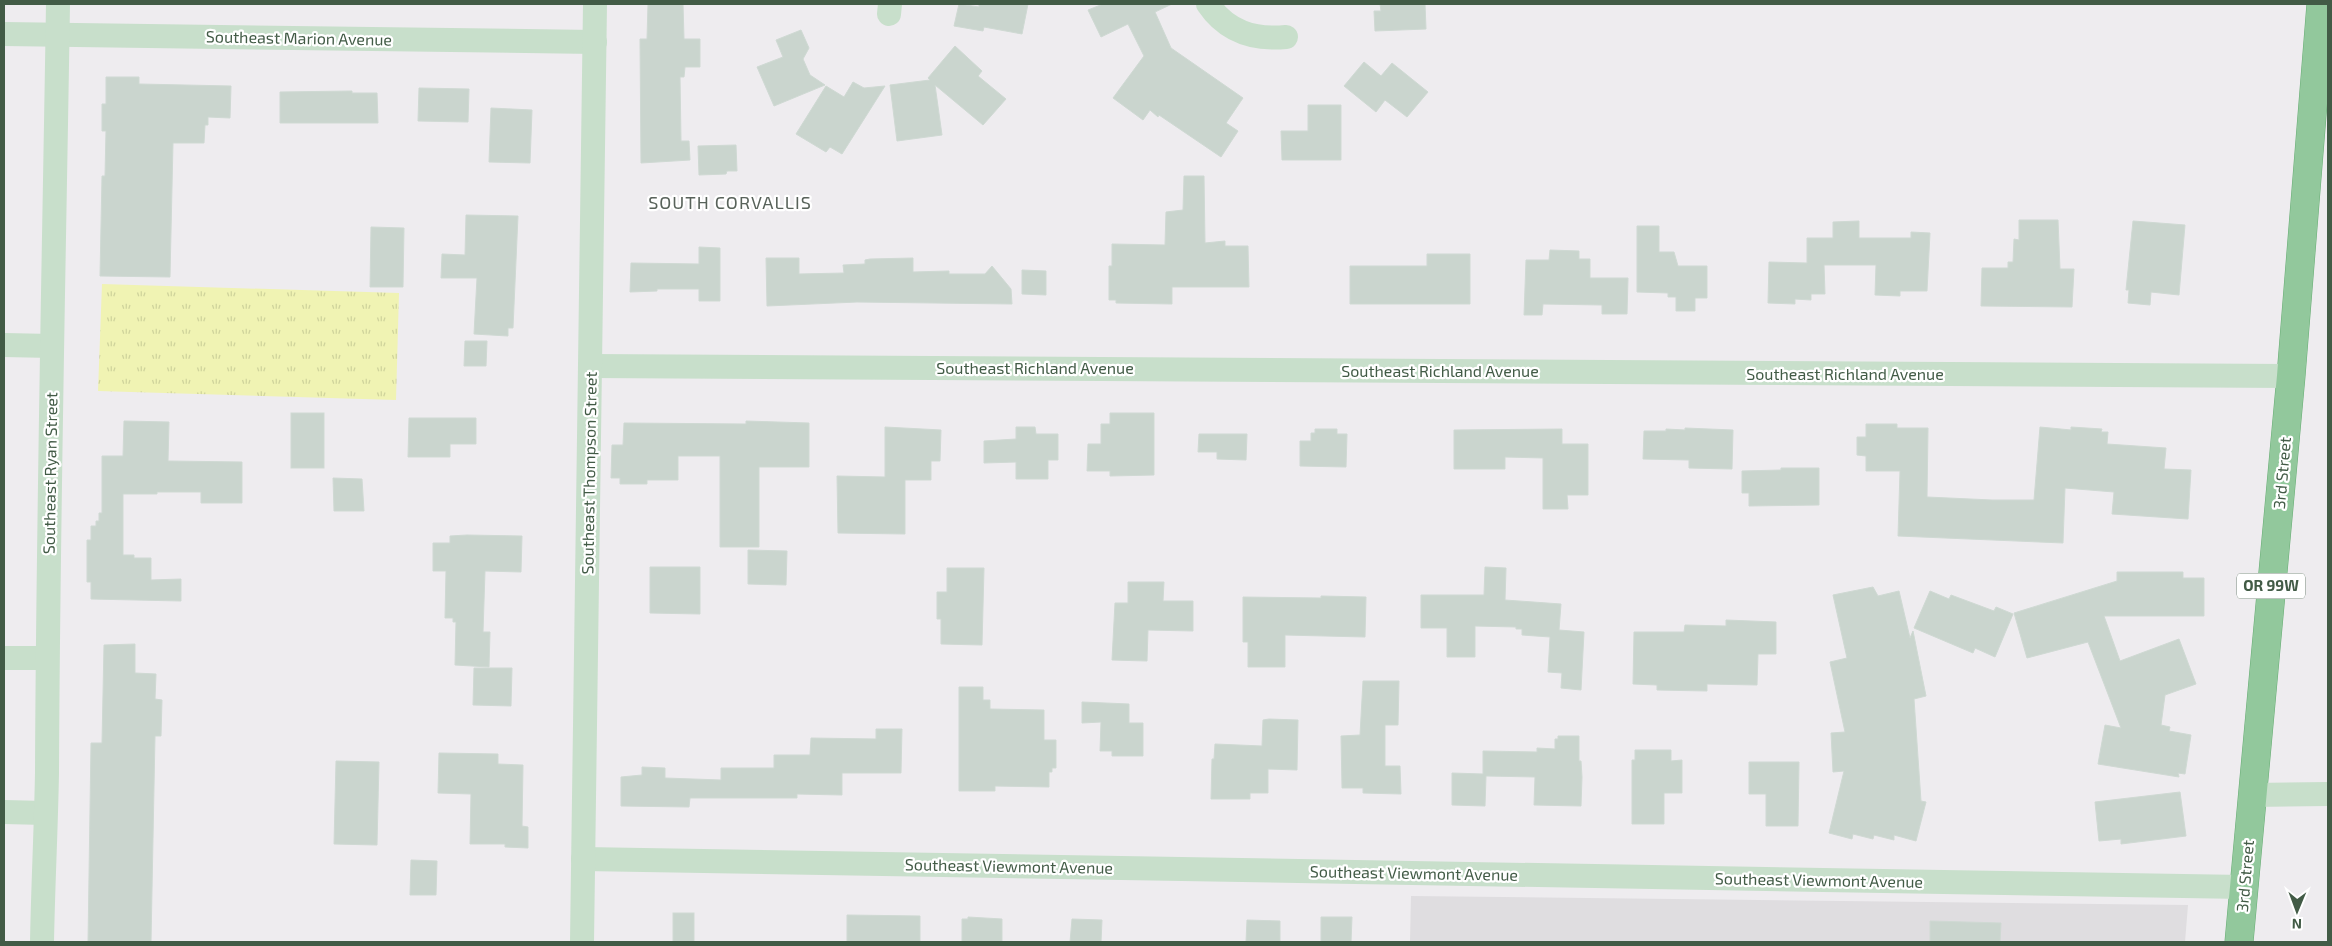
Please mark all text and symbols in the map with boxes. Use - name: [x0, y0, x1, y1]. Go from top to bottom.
- street label: Southeast Marion Avenue: [206, 26, 392, 49]
- district label: SOUTH CORVALLIS: [648, 191, 812, 213]
- street label: Southeast Richland Avenue: [936, 358, 1134, 377]
- street label: Southeast Richland Avenue: [1341, 361, 1539, 380]
- street label: Southeast Richland Avenue: [1746, 364, 1944, 383]
- street label: Southeast Thompson Street: [577, 371, 600, 575]
- street label: Southeast Ryan Street: [39, 392, 60, 554]
- street label: 3rd Street: [2269, 436, 2294, 510]
- road number: OR 99W: [2237, 574, 2305, 598]
- street label: 3rd Street: [2232, 839, 2257, 913]
- street label: Southeast Viewmont Avenue: [905, 854, 1113, 877]
- street label: Southeast Viewmont Avenue: [1310, 861, 1518, 884]
- street label: Southeast Viewmont Avenue: [1715, 868, 1923, 891]
- north arrow: [2272, 886, 2322, 936]
- text: N: [2292, 916, 2302, 933]

